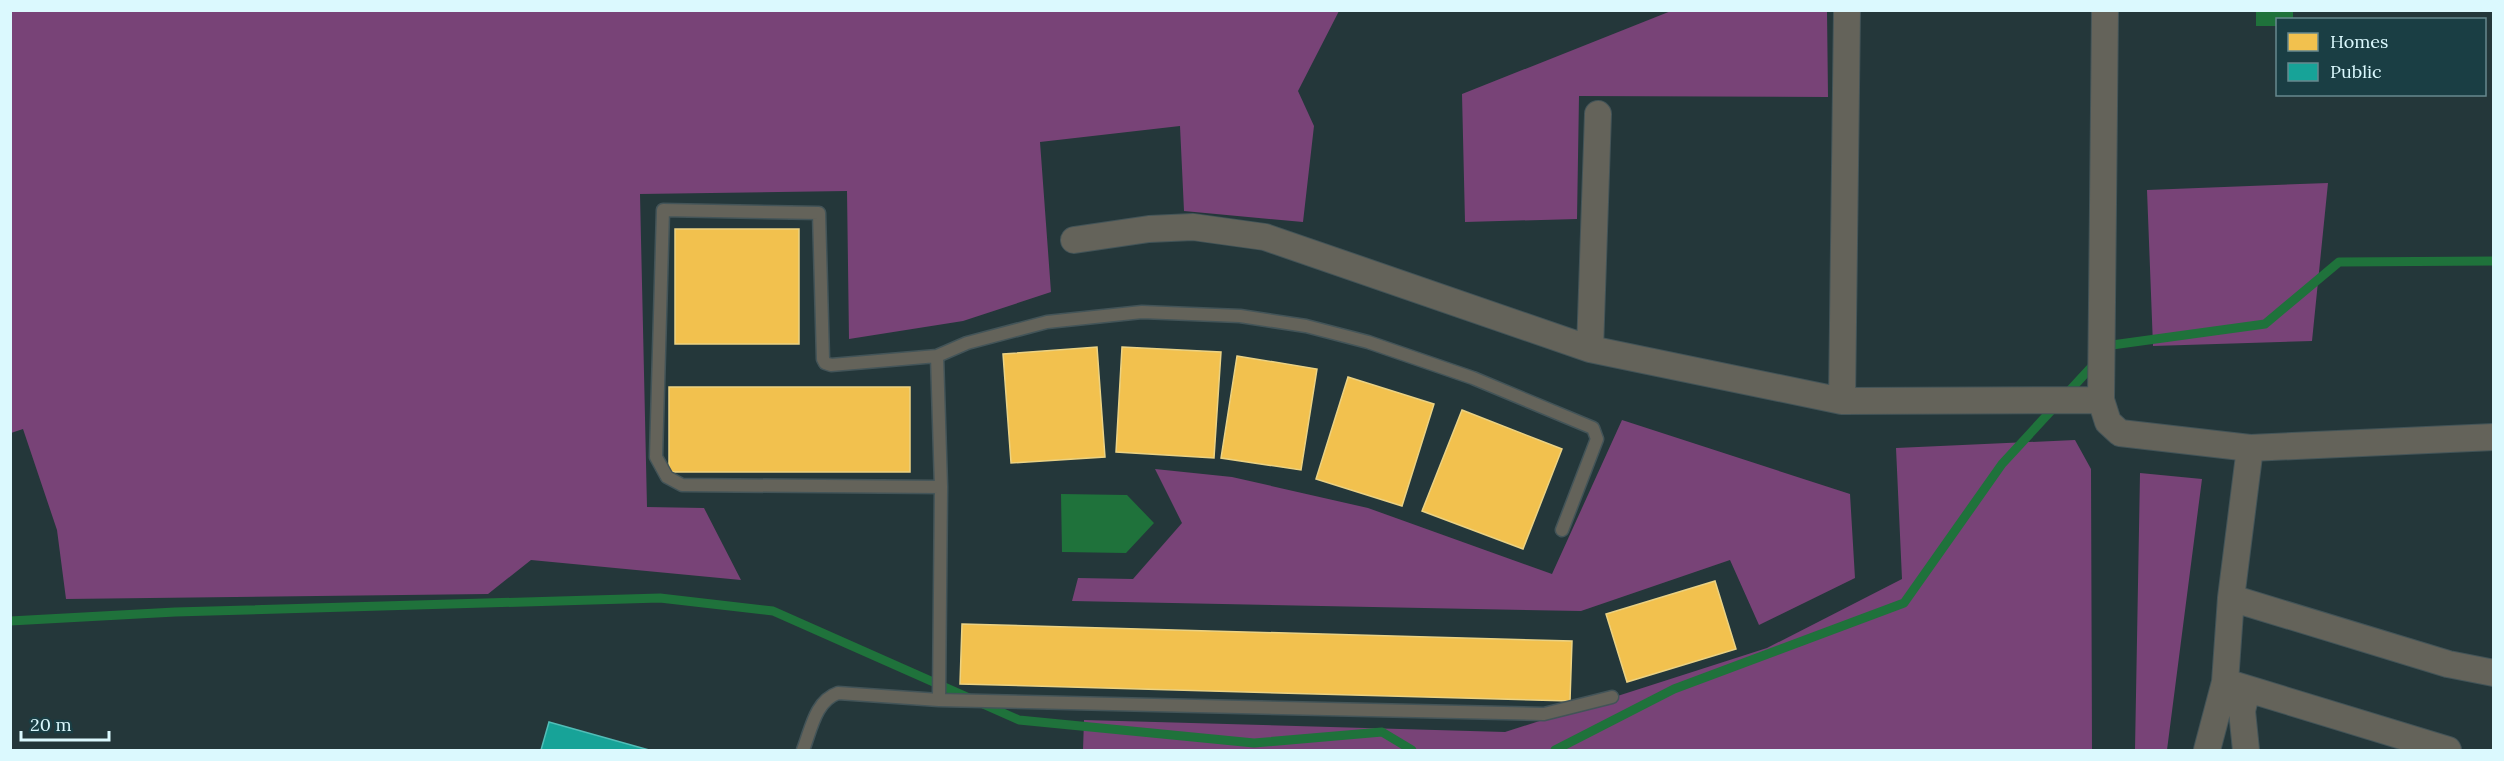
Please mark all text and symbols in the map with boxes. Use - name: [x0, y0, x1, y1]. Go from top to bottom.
- legend: [2276, 18, 2486, 96]
- text: Homes: [2330, 30, 2388, 53]
- text: Public: [2330, 60, 2382, 83]
- scale bar: [21, 704, 110, 742]
- text: 20 m: [30, 713, 72, 736]

